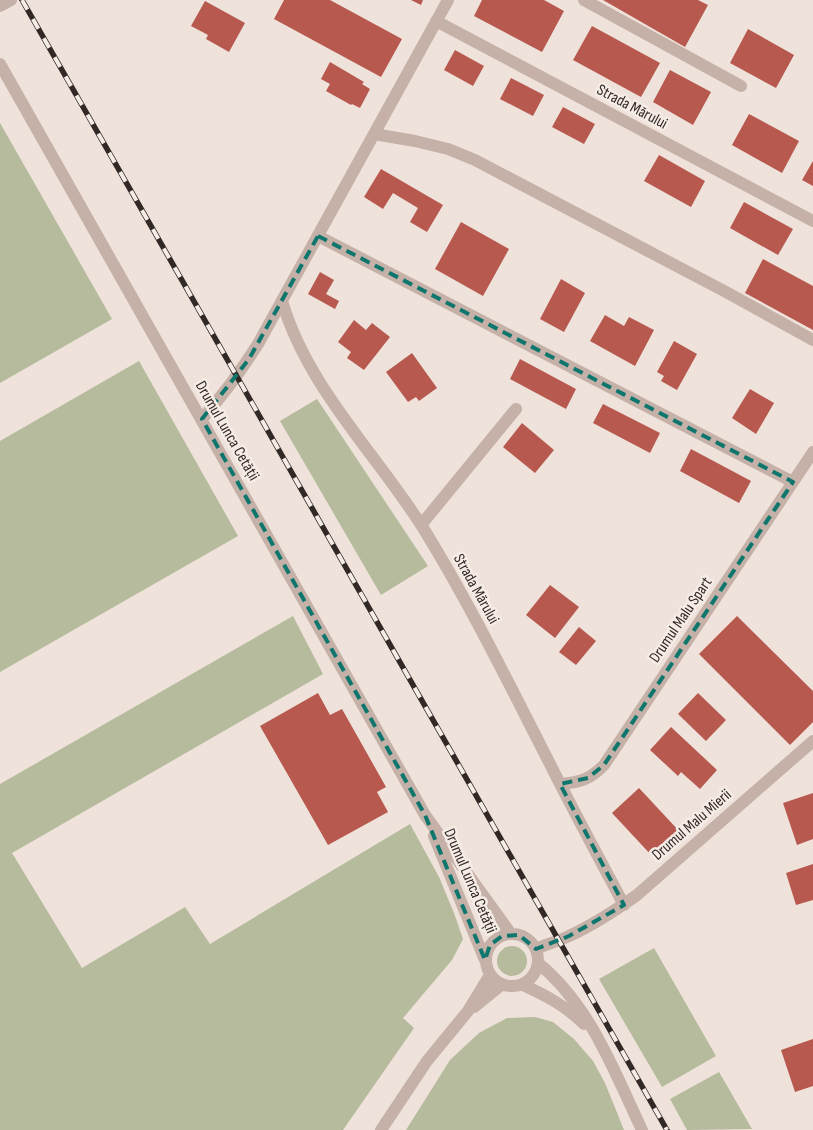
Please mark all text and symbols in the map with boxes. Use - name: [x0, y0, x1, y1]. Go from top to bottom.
- street label: Strada Mărului: [593, 80, 671, 134]
- street label: Drumul Lunca Cetății: [191, 378, 263, 484]
- street label: Strada Mărului: [449, 551, 503, 627]
- street label: Drumul Malu Spart: [646, 574, 717, 666]
- street label: Drumul Malu Mierii: [648, 785, 736, 865]
- street label: Drumul Lunca Cetății: [439, 826, 501, 936]

